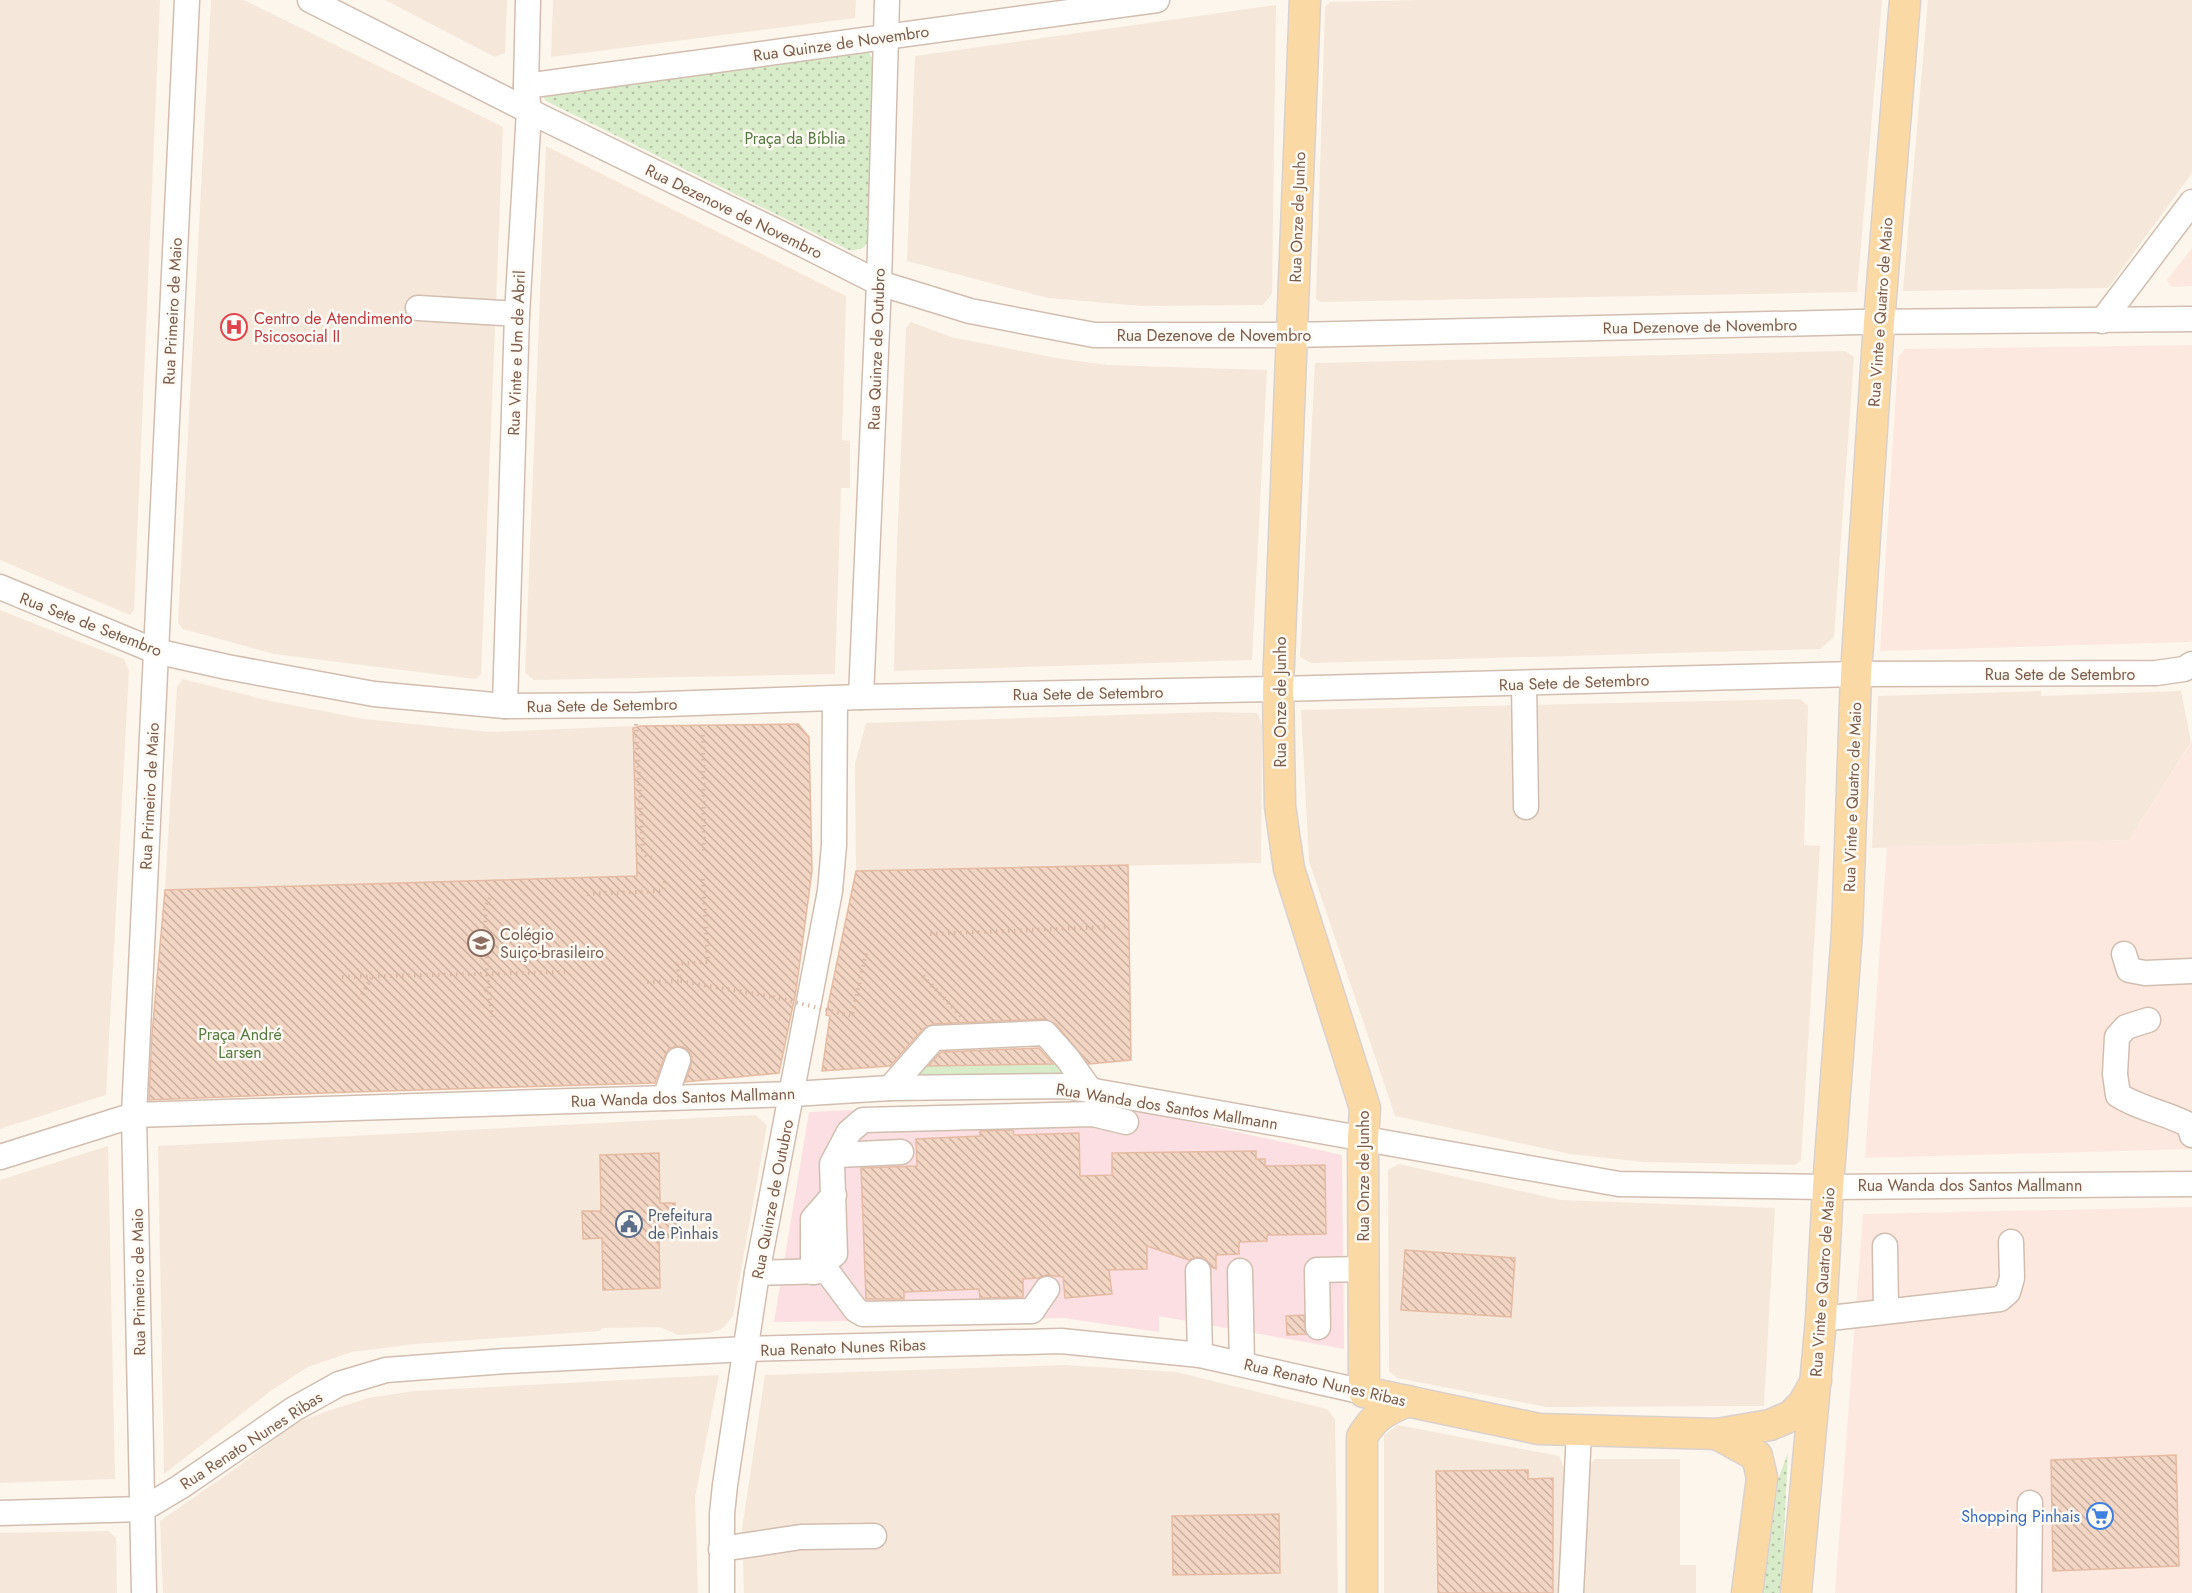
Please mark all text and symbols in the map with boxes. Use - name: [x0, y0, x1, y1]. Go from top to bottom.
- street label: Rua Quinze de Novembro: [752, 20, 931, 67]
- park label: Praça da Bíblia: [744, 127, 846, 150]
- street label: Rua Onze de Junho: [1284, 151, 1311, 283]
- street label: Rua Dezenove de Novembro: [641, 158, 826, 265]
- street label: Rua Vinte e Quatro de Maio: [1862, 216, 1899, 408]
- street label: Rua Primeiro de Maio: [157, 237, 188, 385]
- street label: Rua Quinze de Outubro: [862, 267, 891, 430]
- street label: Rua Vinte e Um de Abril: [502, 270, 531, 436]
- place label: Centro de Atendimento Psicosocial II: [254, 307, 413, 348]
- hospital icon: Centro de Atendimento Psicosocial II: [219, 312, 249, 342]
- street label: Rua Dezenove de Novembro: [1603, 313, 1798, 340]
- street label: Rua Dezenove de Novembro: [1117, 324, 1312, 347]
- street label: Rua Sete de Setembro: [16, 587, 165, 662]
- street label: Rua Onze de Junho: [1269, 636, 1292, 768]
- street label: Rua Sete de Setembro: [1985, 663, 2136, 686]
- street label: Rua Sete de Setembro: [1498, 668, 1650, 697]
- street label: Rua Sete de Setembro: [1013, 681, 1164, 706]
- street label: Rua Sete de Setembro: [527, 693, 678, 718]
- street label: Rua Vinte e Quatro de Maio: [1838, 701, 1867, 892]
- street label: Rua Primeiro de Maio: [134, 722, 165, 870]
- place label: Colégio Suiço-brasileiro: [500, 923, 604, 964]
- school or university icon: Colégio Suiço-brasileiro: [466, 928, 496, 958]
- park label: Praça André Larsen: [198, 1023, 282, 1064]
- street label: Rua Wanda dos Santos Mallmann: [1054, 1078, 1280, 1135]
- street label: Rua Wanda dos Santos Mallmann: [570, 1082, 796, 1113]
- street label: Rua Onze de Junho: [1352, 1110, 1375, 1242]
- street label: Rua Quinze de Outubro: [746, 1117, 799, 1281]
- street label: Rua Wanda dos Santos Mallmann: [1858, 1174, 2082, 1197]
- street label: Rua Vinte e Quatro de Maio: [1804, 1186, 1841, 1378]
- place label: Prefeitura de Pìnhais: [648, 1204, 718, 1245]
- street label: Rua Primeiro de Maio: [126, 1208, 151, 1356]
- public building icon: Prefeitura de Pìnhais: [614, 1209, 644, 1239]
- street label: Rua Renato Nunes Ribas: [760, 1333, 926, 1362]
- street label: Rua Renato Nunes Ribas: [1242, 1353, 1408, 1412]
- street label: Rua Renato Nunes Ribas: [176, 1386, 327, 1495]
- supermarket icon: Shopping Pinhais: [2085, 1501, 2115, 1531]
- place label: Shopping Pinhais: [1961, 1505, 2080, 1528]

